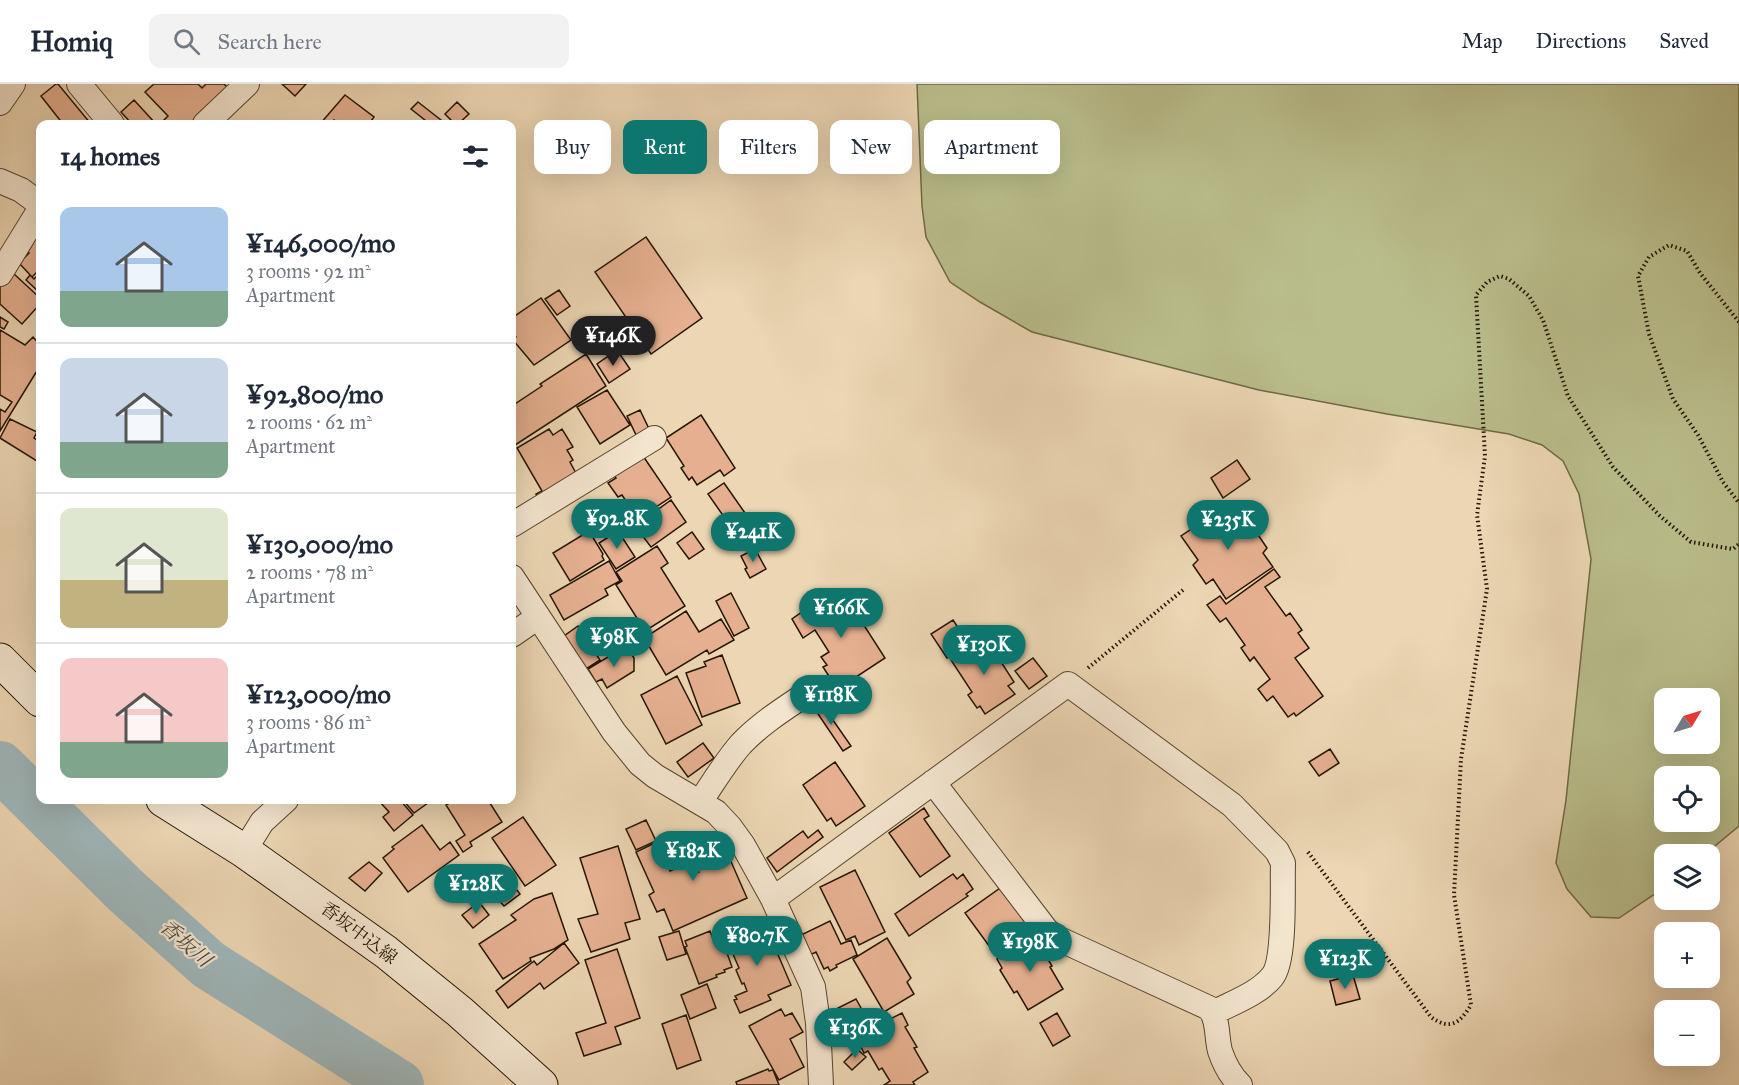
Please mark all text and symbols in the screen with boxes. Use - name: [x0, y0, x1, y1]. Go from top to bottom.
- search box: [149, 14, 569, 68]
- text: Homiq: [30, 24, 113, 59]
- icon: search: [170, 25, 203, 58]
- text: Search here: [218, 28, 322, 55]
- text: Map: [1462, 28, 1503, 54]
- text: Directions: [1536, 28, 1626, 54]
- text: Saved: [1659, 28, 1709, 54]
- chip: Buy: [534, 120, 611, 174]
- chip: Rent: [623, 120, 707, 174]
- chip: Filters: [719, 120, 818, 174]
- chip: New: [830, 120, 912, 174]
- chip: Apartment: [924, 120, 1060, 174]
- text: 14 homes: [60, 140, 160, 172]
- icon: filters: [459, 140, 492, 173]
- text: ¥146,000/mo: [246, 227, 395, 259]
- icon: home: [108, 231, 180, 303]
- text: 3 rooms · 92 m²: [246, 259, 371, 283]
- text: Apartment: [246, 283, 335, 307]
- pin: ¥146K: [571, 316, 655, 367]
- text: ¥146K: [585, 323, 641, 347]
- text: ¥92,800/mo: [246, 378, 383, 410]
- icon: home: [108, 382, 180, 454]
- text: 2 rooms · 62 m²: [246, 410, 372, 434]
- text: Apartment: [246, 434, 335, 458]
- pin: ¥92.8K: [568, 499, 666, 550]
- pin: ¥235K: [1186, 500, 1270, 551]
- text: ¥92.8K: [585, 506, 649, 530]
- text: ¥235K: [1201, 507, 1255, 531]
- pin: ¥241K: [711, 512, 795, 563]
- text: ¥241K: [725, 519, 781, 543]
- text: ¥130,000/mo: [246, 528, 393, 560]
- icon: home: [108, 532, 180, 604]
- text: 2 rooms · 78 m²: [246, 560, 373, 584]
- text: Apartment: [246, 584, 335, 608]
- pin: ¥166K: [799, 588, 883, 639]
- text: ¥166K: [813, 595, 869, 619]
- pin: ¥98K: [578, 617, 650, 668]
- text: ¥98K: [590, 624, 638, 648]
- pin: ¥130K: [942, 625, 1026, 676]
- text: ¥130K: [957, 632, 1011, 656]
- pin: ¥118K: [789, 675, 873, 726]
- text: ¥123,000/mo: [246, 678, 391, 710]
- icon: home: [108, 682, 180, 754]
- text: ¥118K: [804, 682, 858, 706]
- north arrow: [1654, 688, 1720, 754]
- map controls: [1654, 688, 1720, 1066]
- text: 3 rooms · 86 m²: [246, 710, 371, 734]
- text: Apartment: [246, 734, 335, 758]
- button: locate: [1654, 766, 1720, 832]
- pin: ¥182K: [651, 831, 735, 882]
- text: ¥182K: [665, 838, 721, 862]
- button: layers: [1654, 844, 1720, 910]
- pin: ¥128K: [434, 864, 518, 915]
- text: ¥128K: [448, 871, 504, 895]
- street label: 香坂中込線: [316, 897, 402, 969]
- water label: 香坂川: [155, 914, 218, 973]
- pin: ¥80.7K: [708, 916, 806, 967]
- pin: ¥198K: [988, 922, 1072, 973]
- button: +: [1654, 922, 1720, 988]
- text: ¥80.7K: [725, 923, 789, 947]
- text: ¥198K: [1002, 929, 1058, 953]
- pin: ¥123K: [1303, 939, 1387, 990]
- text: ¥123K: [1318, 946, 1372, 970]
- button: −: [1654, 1000, 1720, 1066]
- pin: ¥136K: [813, 1008, 897, 1059]
- text: ¥136K: [828, 1015, 882, 1039]

